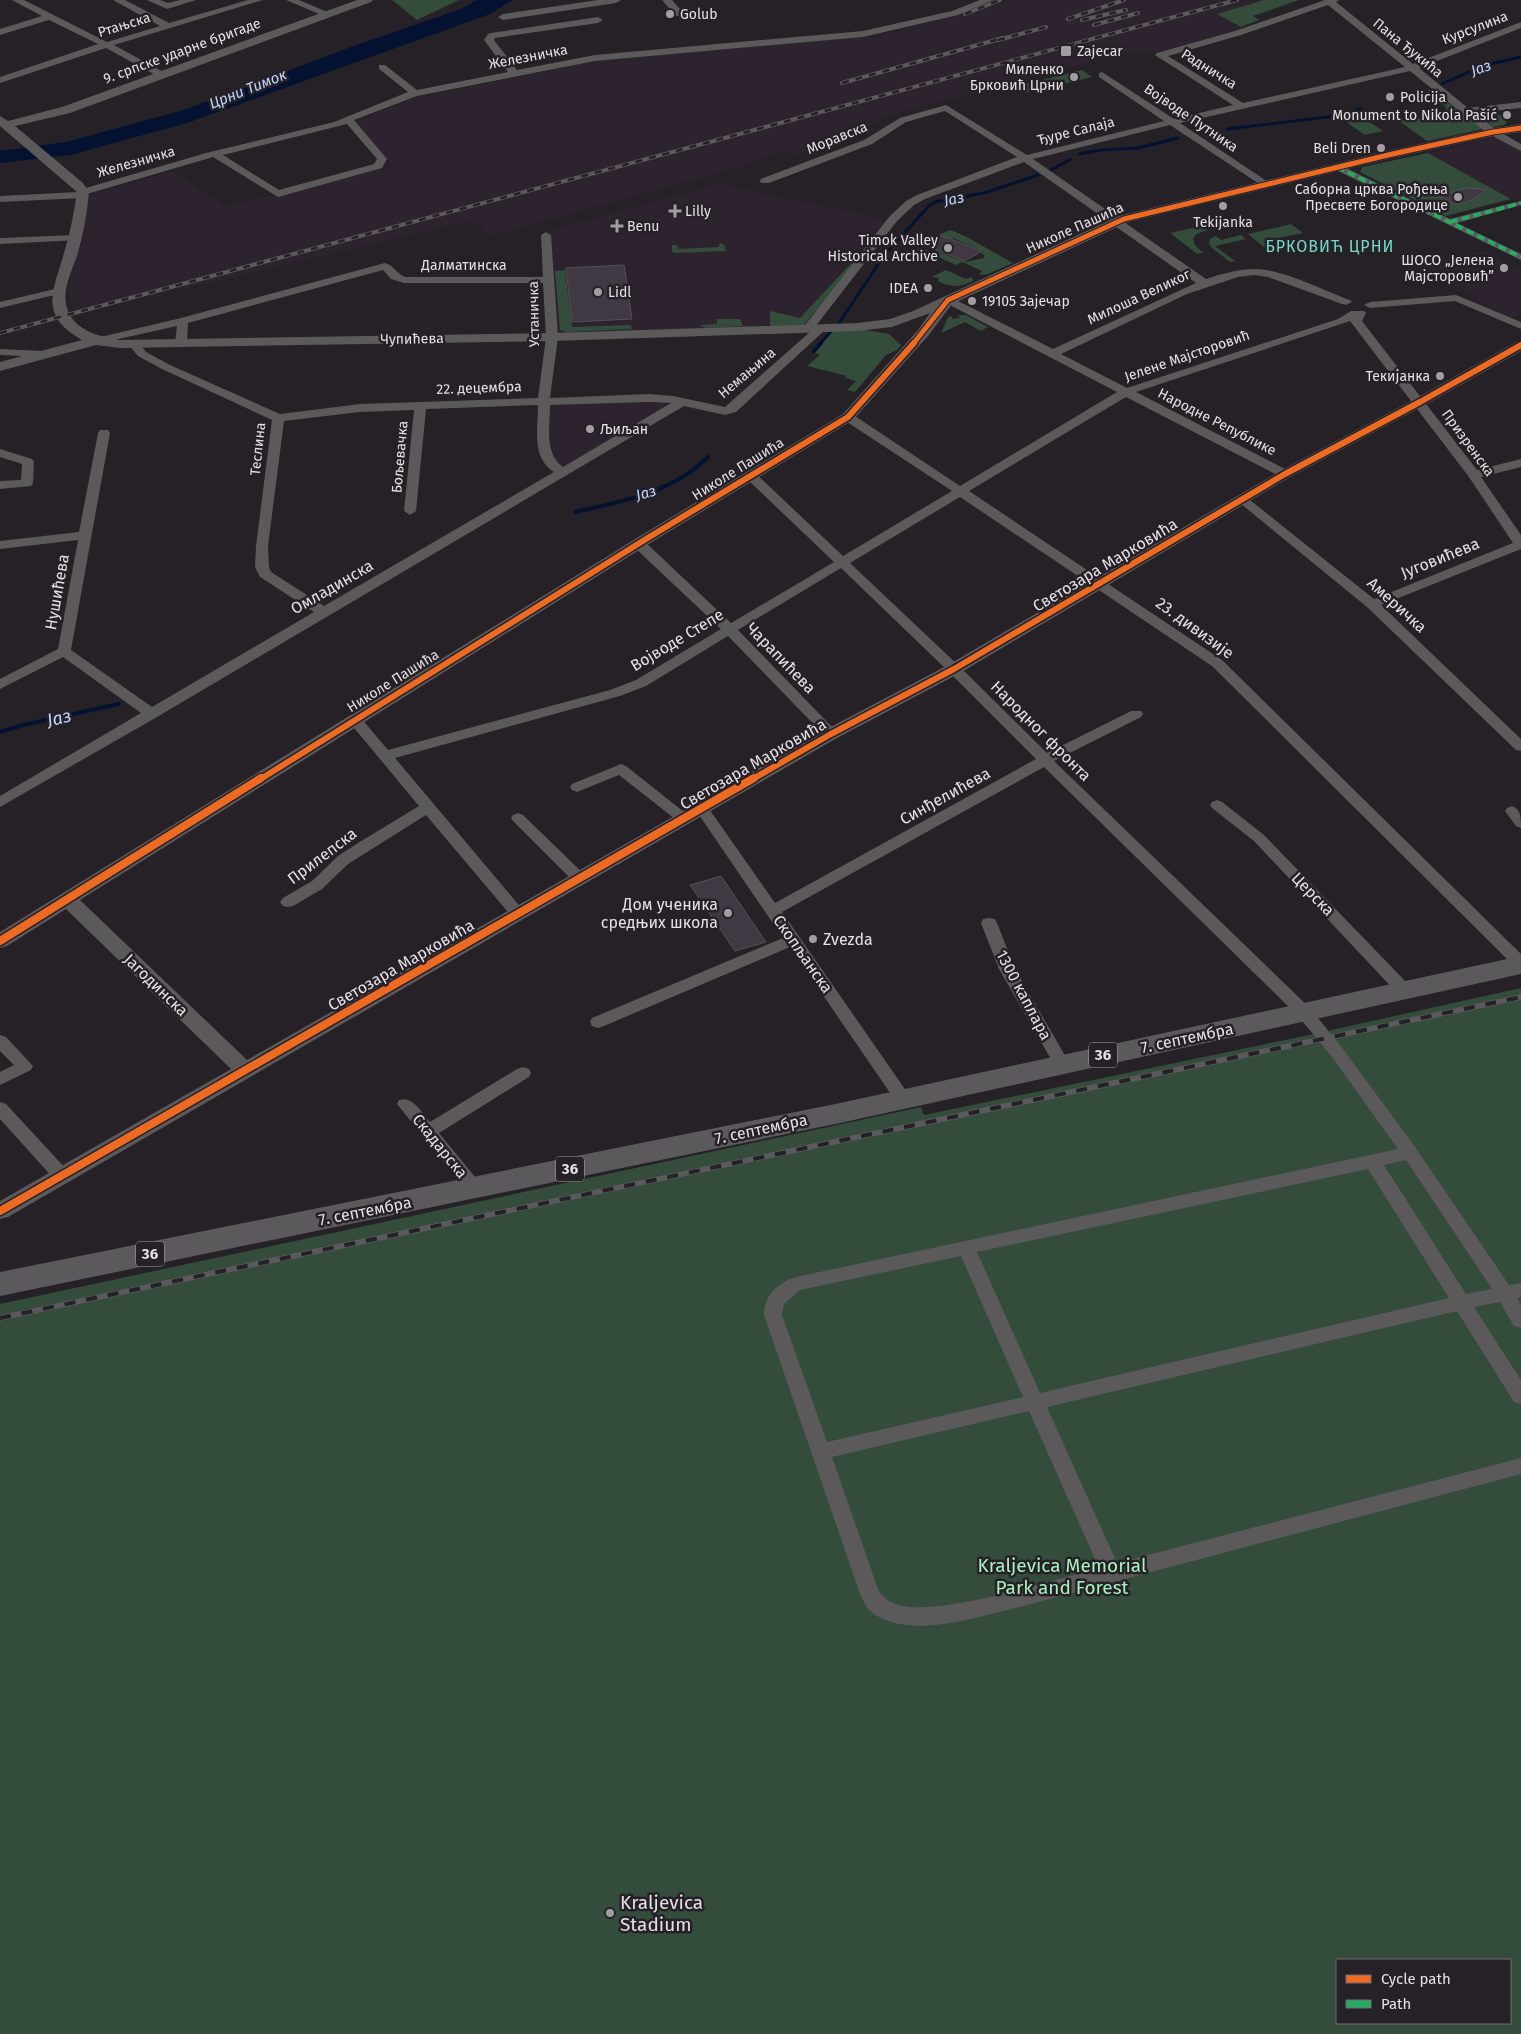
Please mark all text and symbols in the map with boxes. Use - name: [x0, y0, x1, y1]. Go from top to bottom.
- place label: Golub: [680, 6, 718, 23]
- marker: Golub: [664, 8, 676, 20]
- street label: Курсулина: [1440, 8, 1510, 48]
- street label: Ртањска: [96, 9, 152, 41]
- street label: 9. српске ударне бригаде: [101, 15, 263, 87]
- street label: Пана Ђукића: [1370, 15, 1446, 81]
- street label: Железничка: [487, 41, 569, 73]
- place label: Zajecar: [1077, 43, 1123, 60]
- marker: Zajecar: [1059, 44, 1073, 58]
- street label: Радничка: [1178, 45, 1240, 93]
- water label: Јаз: [1467, 56, 1494, 80]
- place label: Миленко Брковић Црни: [970, 61, 1064, 94]
- water label: Црни Тимок: [206, 65, 290, 113]
- marker: Миленко Брковић Црни: [1068, 71, 1080, 83]
- street label: Војводе Путника: [1141, 80, 1241, 156]
- place label: Policija: [1400, 89, 1446, 106]
- marker: Policija: [1384, 91, 1396, 103]
- place label: Monument to Nikola Pašić: [1332, 107, 1497, 124]
- marker: Monument to Nikola Pašić: [1501, 109, 1513, 121]
- street label: Ђуре Салаја: [1036, 113, 1116, 149]
- street label: Моравска: [804, 118, 870, 158]
- place label: Beli Dren: [1313, 140, 1371, 157]
- marker: Beli Dren: [1375, 142, 1387, 154]
- street label: Железничка: [95, 143, 177, 181]
- place label: Саборна црква Рођења Пресвете Богородице: [1295, 181, 1448, 214]
- water label: Јаз: [941, 188, 966, 210]
- marker: Саборна црква Рођења Пресвете Богородице: [1452, 191, 1464, 203]
- street label: Николе Пашића: [1024, 199, 1126, 257]
- marker: Tekijanka: [1217, 200, 1229, 212]
- place label: Lilly: [685, 203, 711, 220]
- marker: Lilly: [669, 205, 681, 217]
- place label: Tekijanka: [1193, 214, 1253, 231]
- place label: Benu: [627, 218, 660, 235]
- marker: Benu: [611, 220, 623, 232]
- place label: Timok Valley Historical Archive: [827, 232, 938, 265]
- district label: БРКОВИЋ ЦРНИ: [1266, 237, 1394, 256]
- marker: Timok Valley Historical Archive: [942, 242, 954, 254]
- place label: ШОСО „Јелена Мајсторовић”: [1401, 252, 1494, 285]
- street label: Далматинска: [420, 257, 507, 274]
- marker: ШОСО „Јелена Мајсторовић”: [1498, 262, 1510, 274]
- street label: Милоша Великог: [1085, 266, 1193, 328]
- place label: IDEA: [889, 280, 918, 297]
- street label: Устаничка: [525, 281, 543, 347]
- marker: IDEA: [922, 282, 934, 294]
- place label: Lidl: [608, 284, 631, 301]
- marker: Lidl: [592, 286, 604, 298]
- place label: 19105 Зајечар: [982, 293, 1070, 310]
- marker: 19105 Зајечар: [966, 295, 978, 307]
- street label: Јелене Мајсторовић: [1122, 327, 1252, 385]
- street label: Чупићева: [380, 330, 444, 348]
- street label: Немањина: [715, 344, 779, 402]
- place label: Текијанка: [1366, 368, 1430, 385]
- marker: Текијанка: [1434, 370, 1446, 382]
- street label: 22. децембра: [436, 378, 522, 398]
- street label: Народне Републике: [1155, 385, 1279, 459]
- street label: Призренска: [1438, 406, 1498, 480]
- street label: Бољевачка: [388, 420, 412, 494]
- place label: Љиљан: [600, 421, 648, 438]
- street label: Теслина: [247, 422, 269, 476]
- marker: Љиљан: [584, 423, 596, 435]
- street label: Николе Пашића: [689, 434, 787, 504]
- water label: Јаз: [633, 482, 658, 505]
- street label: Светозара Марковића: [1029, 514, 1181, 616]
- street label: Југовићева: [1398, 534, 1482, 582]
- street label: Нушићева: [41, 553, 73, 631]
- street label: Омладинска: [287, 556, 377, 618]
- street label: Америчка: [1363, 573, 1431, 637]
- street label: 23. дивизије: [1152, 593, 1238, 663]
- street label: Војводе Степе: [627, 605, 727, 675]
- street label: Чарапићева: [742, 619, 820, 697]
- street label: Николе Пашића: [344, 646, 442, 716]
- street label: Народног фронта: [987, 677, 1095, 785]
- water label: Јаз: [44, 705, 73, 732]
- street label: Светозара Марковића: [677, 714, 829, 814]
- street label: Синђелићева: [896, 763, 994, 829]
- street label: Прилепска: [284, 824, 360, 888]
- street label: Церска: [1288, 868, 1338, 920]
- place label: Дом ученика средњих школа: [601, 895, 718, 932]
- marker: Дом ученика средњих школа: [722, 907, 734, 919]
- street label: Скопљанска: [769, 911, 837, 997]
- street label: Светозара Марковића: [325, 915, 477, 1015]
- place label: Zvezda: [823, 930, 873, 949]
- marker: Zvezda: [807, 933, 819, 945]
- street label: 1300 каплара: [992, 947, 1056, 1043]
- street label: Јагодинска: [120, 950, 192, 1020]
- street label: 7. септембра: [1139, 1019, 1235, 1057]
- road number: 36: [1089, 1042, 1117, 1068]
- street label: Скадарска: [408, 1110, 472, 1182]
- street label: 7. септембра: [713, 1110, 809, 1148]
- road number: 36: [556, 1156, 584, 1182]
- street label: 7. септембра: [317, 1193, 413, 1229]
- road number: 36: [136, 1242, 164, 1266]
- park label: Kraljevica Memorial Park and Forest: [977, 1554, 1147, 1599]
- place label: Kraljevica Stadium: [620, 1891, 703, 1936]
- marker: Kraljevica Stadium: [604, 1907, 616, 1919]
- legend: [1336, 1959, 1511, 2024]
- text: Cycle path: [1381, 1970, 1451, 1988]
- text: Path: [1381, 1995, 1411, 2013]

